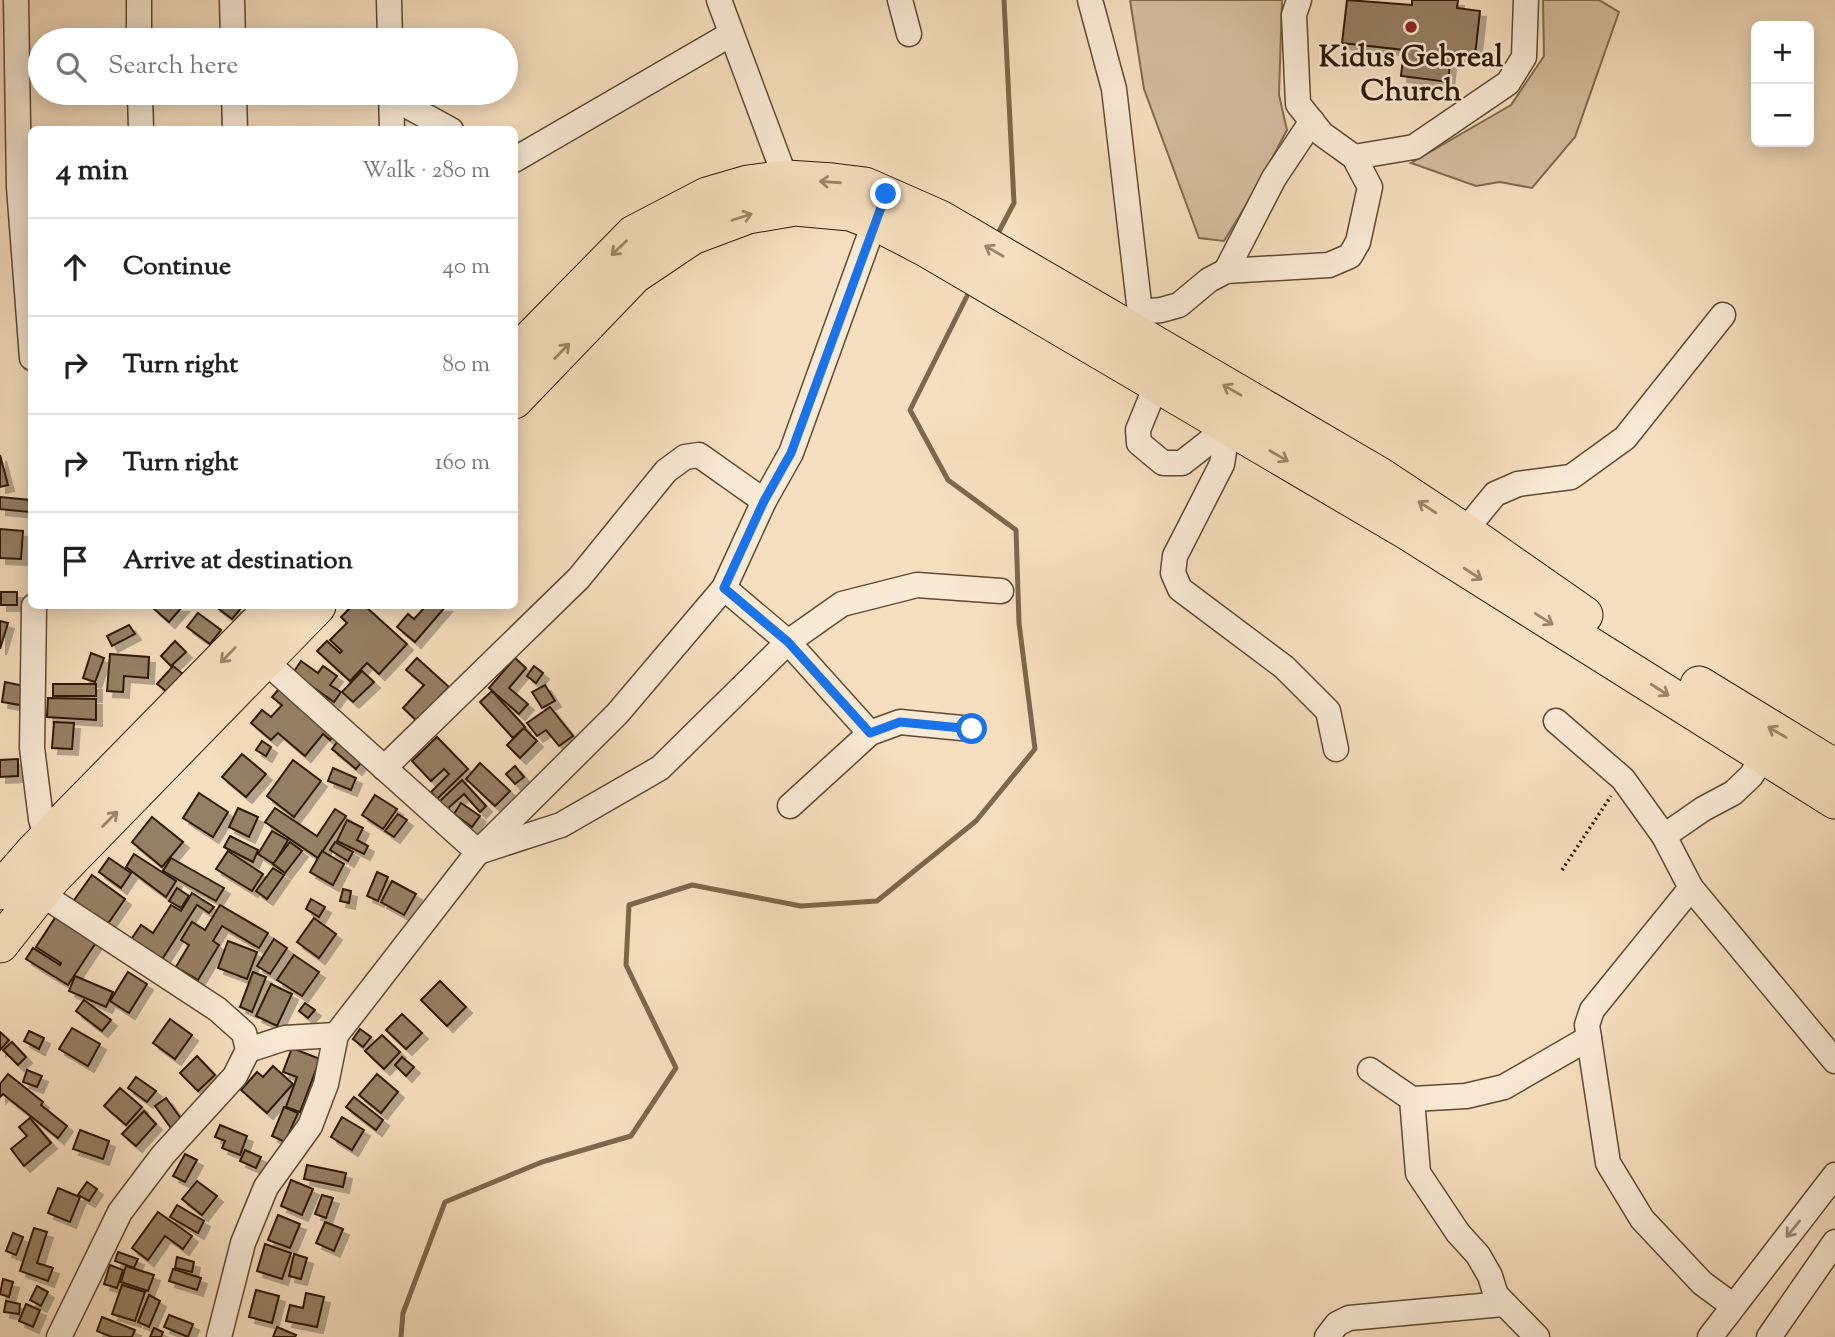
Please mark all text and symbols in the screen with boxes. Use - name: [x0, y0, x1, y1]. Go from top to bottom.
- marker: Kidus Gebreal Church: [1403, 19, 1419, 35]
- map controls: [1751, 21, 1814, 147]
- button: +: [1751, 21, 1814, 84]
- search box: [28, 28, 518, 105]
- place label: Kidus Gebreal Church: [1319, 37, 1504, 114]
- icon: search: [52, 48, 90, 86]
- text: Search here: [108, 48, 238, 85]
- button: −: [1751, 84, 1814, 147]
- text: 4 min: [56, 150, 129, 193]
- text: Walk · 280 m: [362, 155, 490, 188]
- one-way arrow: [819, 175, 842, 188]
- route end: [870, 178, 901, 209]
- one-way arrow: [730, 210, 752, 223]
- one-way arrow: [611, 239, 628, 256]
- one-way arrow: [985, 243, 1005, 257]
- icon: ahead: [56, 248, 94, 286]
- text: Continue: [123, 249, 231, 286]
- text: 40 m: [443, 251, 490, 284]
- one-way arrow: [553, 342, 570, 359]
- icon: right: [56, 346, 94, 384]
- text: Turn right: [123, 347, 238, 384]
- text: 80 m: [442, 349, 490, 382]
- one-way arrow: [1223, 383, 1243, 397]
- icon: right: [56, 444, 94, 482]
- text: Turn right: [123, 445, 238, 482]
- text: 160 m: [435, 447, 490, 480]
- one-way arrow: [1268, 449, 1288, 463]
- one-way arrow: [1418, 500, 1437, 515]
- icon: arrive: [56, 542, 94, 580]
- text: Arrive at destination: [123, 543, 353, 580]
- one-way arrow: [1463, 566, 1482, 581]
- one-way arrow: [1533, 612, 1553, 626]
- one-way arrow: [220, 646, 237, 663]
- one-way arrow: [1649, 684, 1669, 698]
- route start: [956, 713, 987, 744]
- one-way arrow: [1767, 725, 1787, 739]
- one-way arrow: [101, 811, 118, 828]
- one-way arrow: [1786, 1219, 1801, 1237]

